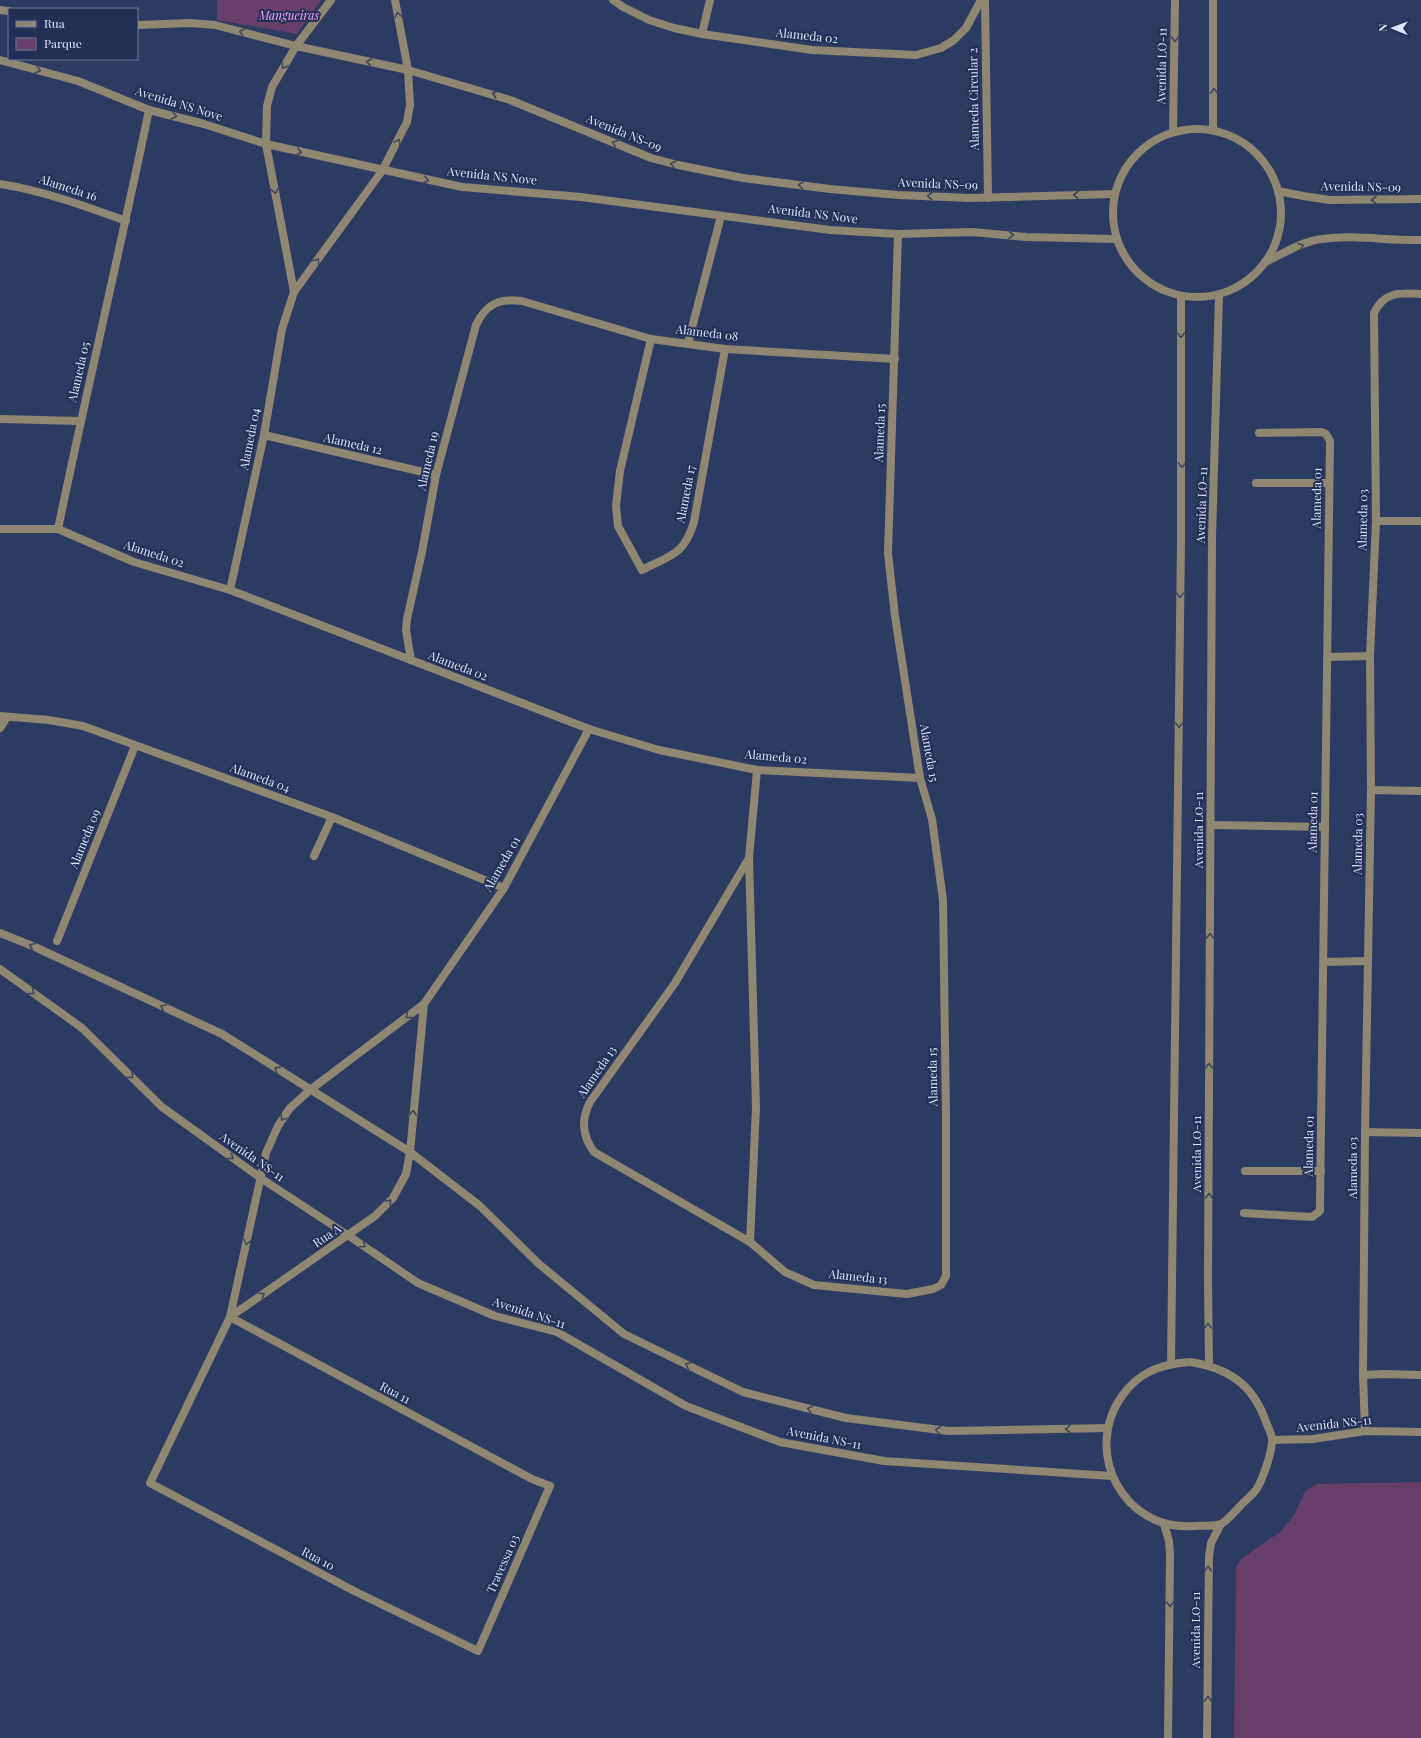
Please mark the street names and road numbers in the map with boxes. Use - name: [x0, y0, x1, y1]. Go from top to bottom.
- street label: Alameda 02: [774, 24, 839, 46]
- street label: Avenida LO-11: [1152, 27, 1170, 105]
- street label: Alameda Circular 2: [964, 47, 982, 151]
- street label: Avenida NS Nove: [133, 82, 225, 124]
- street label: Avenida NS-09: [583, 109, 665, 154]
- street label: Avenida NS Nove: [445, 162, 538, 188]
- street label: Alameda 16: [36, 170, 99, 204]
- street label: Avenida NS-09: [897, 174, 978, 192]
- street label: Avenida NS-09: [1320, 177, 1401, 195]
- street label: Avenida NS Nove: [766, 199, 859, 226]
- street label: Alameda 08: [674, 320, 739, 344]
- street label: Alameda 05: [63, 340, 93, 405]
- street label: Alameda 15: [870, 403, 888, 464]
- street label: Alameda 04: [235, 406, 263, 472]
- street label: Alameda 12: [321, 428, 384, 458]
- street label: Alameda 19: [412, 430, 442, 493]
- street label: Alameda 17: [671, 463, 699, 525]
- street label: Avenida LO-11: [1192, 466, 1210, 545]
- street label: Alameda 01: [1307, 467, 1325, 530]
- street label: Alameda 03: [1353, 489, 1371, 552]
- street label: Alameda 02: [121, 535, 187, 570]
- street label: Alameda 02: [425, 646, 491, 684]
- street label: Alameda 15: [917, 722, 943, 783]
- street label: Alameda 02: [743, 745, 808, 767]
- street label: Alameda 04: [227, 758, 293, 795]
- street label: Avenida LO-11: [1190, 791, 1206, 869]
- street label: Alameda 01: [1303, 791, 1321, 854]
- street label: Alameda 09: [65, 807, 103, 872]
- street label: Alameda 03: [1348, 813, 1366, 876]
- street label: Alameda 01: [478, 833, 524, 895]
- street label: Alameda 13: [572, 1042, 619, 1101]
- street label: Alameda 15: [923, 1047, 941, 1108]
- street label: Avenida LO-11: [1188, 1115, 1204, 1193]
- street label: Alameda 01: [1299, 1115, 1317, 1178]
- street label: Avenida NS-11: [216, 1127, 289, 1185]
- street label: Alameda 03: [1344, 1137, 1360, 1200]
- street label: Rua A: [309, 1220, 344, 1250]
- street label: Alameda 13: [827, 1265, 888, 1287]
- street label: Avenida NS-11: [490, 1292, 568, 1332]
- street label: Rua 11: [377, 1377, 414, 1407]
- street label: Avenida NS-11: [1294, 1411, 1373, 1435]
- street label: Avenida NS-11: [785, 1422, 863, 1452]
- street label: Travessa 03: [482, 1532, 522, 1595]
- street label: Rua 10: [299, 1543, 338, 1573]
- street label: Avenida LO-11: [1187, 1591, 1203, 1669]

